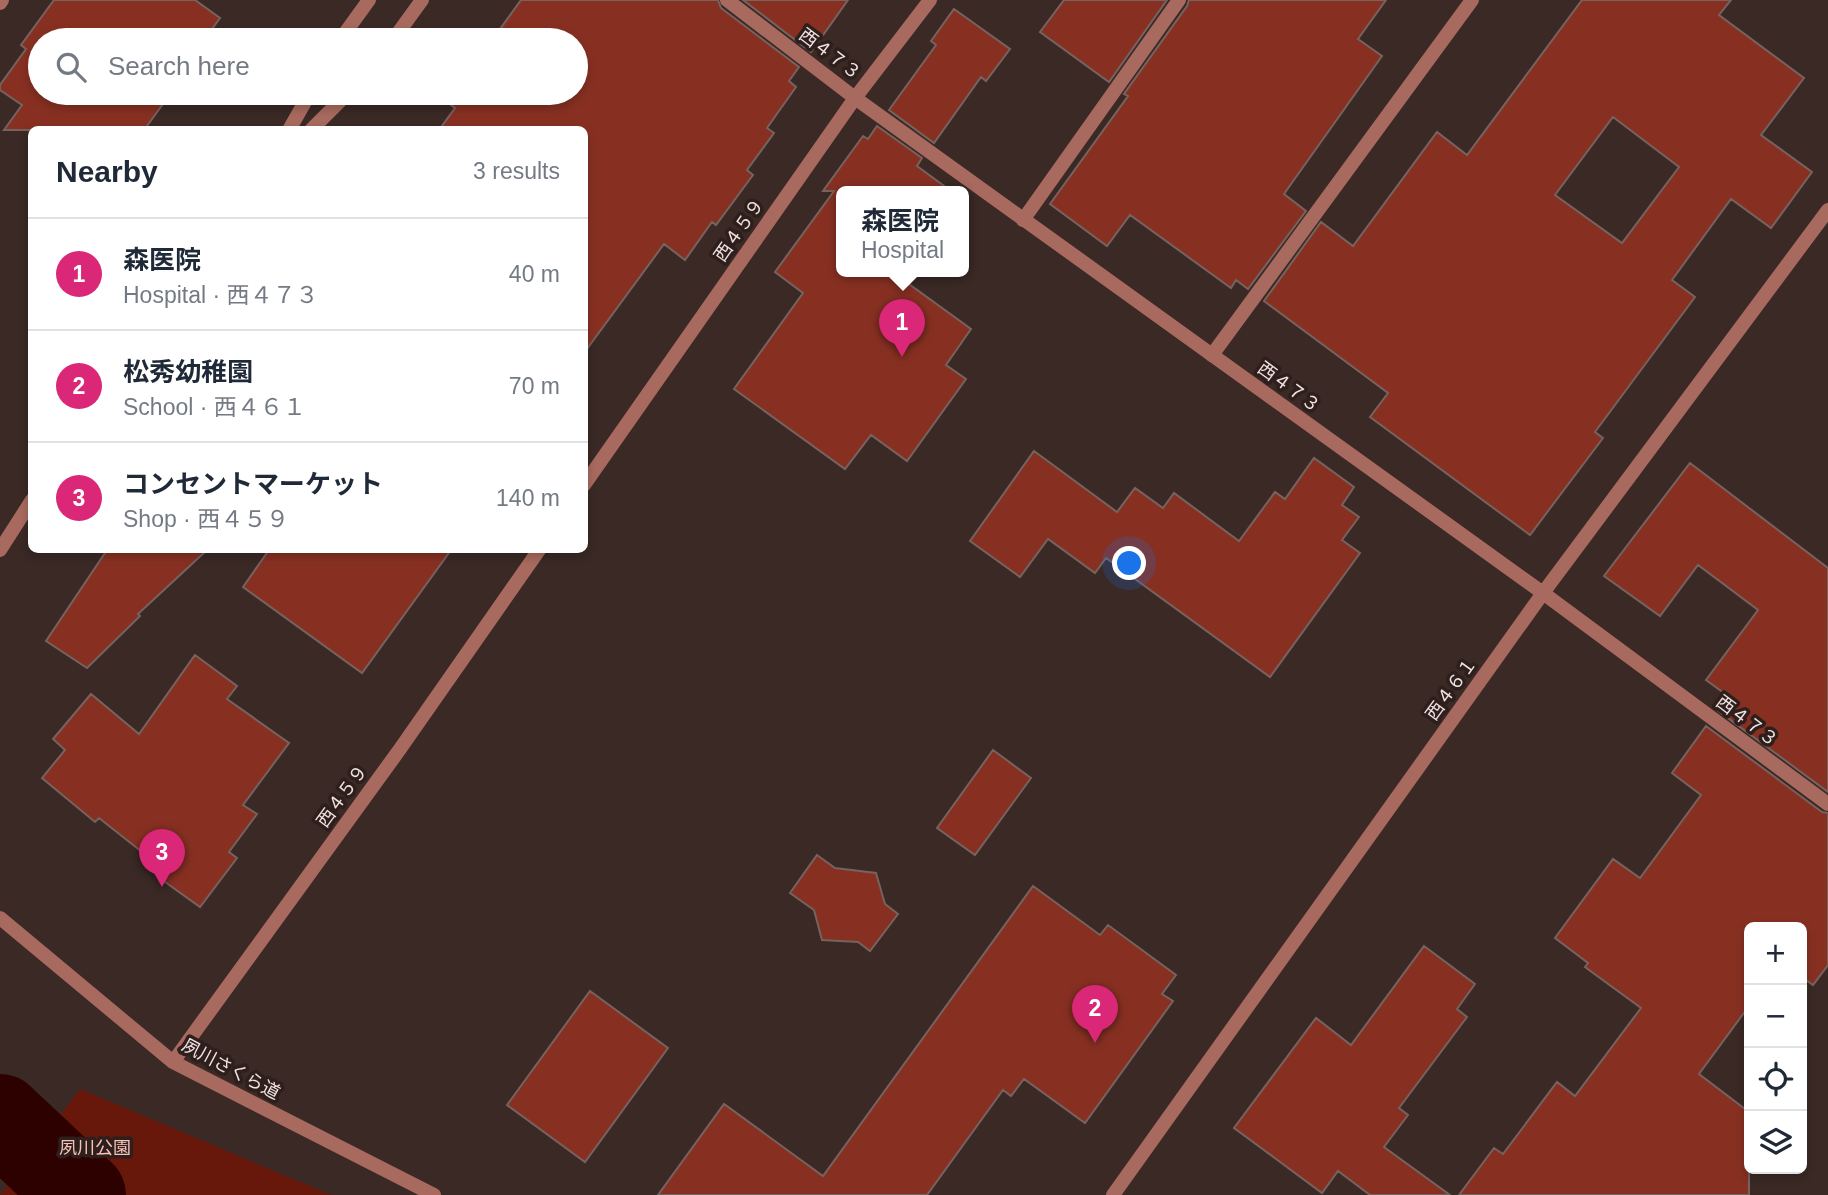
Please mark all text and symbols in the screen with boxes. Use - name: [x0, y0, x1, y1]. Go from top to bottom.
- street label: 西４７３: [795, 24, 865, 84]
- search box: [28, 28, 588, 105]
- icon: search: [52, 48, 90, 86]
- text: Search here: [108, 51, 250, 81]
- text: Nearby: [56, 155, 158, 188]
- text: 3 results: [473, 158, 560, 184]
- popup: [836, 186, 969, 277]
- street label: 西４５９: [710, 195, 768, 265]
- text: 森医院: [861, 206, 939, 236]
- text: Hospital: [861, 237, 944, 263]
- text: 森医院: [123, 245, 201, 275]
- text: 1: [73, 261, 85, 287]
- text: 40 m: [509, 261, 560, 287]
- text: Hospital · 西４７３: [123, 282, 319, 308]
- pin: 1: [879, 299, 925, 357]
- text: 松秀幼稚園: [123, 357, 253, 387]
- street label: 西４７３: [1254, 358, 1324, 416]
- text: 2: [73, 373, 85, 399]
- text: 70 m: [509, 373, 560, 399]
- text: School · 西４６１: [123, 394, 306, 420]
- text: コンセントマーケット: [123, 469, 383, 499]
- text: 3: [73, 485, 85, 511]
- text: 140 m: [496, 485, 560, 511]
- text: Shop · 西４５９: [123, 506, 289, 532]
- your location: [1112, 546, 1146, 580]
- street label: 西４６１: [1422, 654, 1480, 724]
- street label: 西４７３: [1712, 691, 1782, 751]
- street label: 西４５９: [313, 761, 371, 831]
- pin: 3: [139, 829, 185, 887]
- map controls: [1744, 922, 1807, 1174]
- button: +: [1744, 922, 1807, 985]
- pin: 2: [1072, 985, 1118, 1043]
- button: −: [1744, 985, 1807, 1048]
- street label: 夙川さくら道: [179, 1035, 283, 1103]
- button: locate: [1744, 1048, 1807, 1111]
- button: layers: [1744, 1111, 1807, 1174]
- park label: 夙川公園: [59, 1138, 131, 1158]

